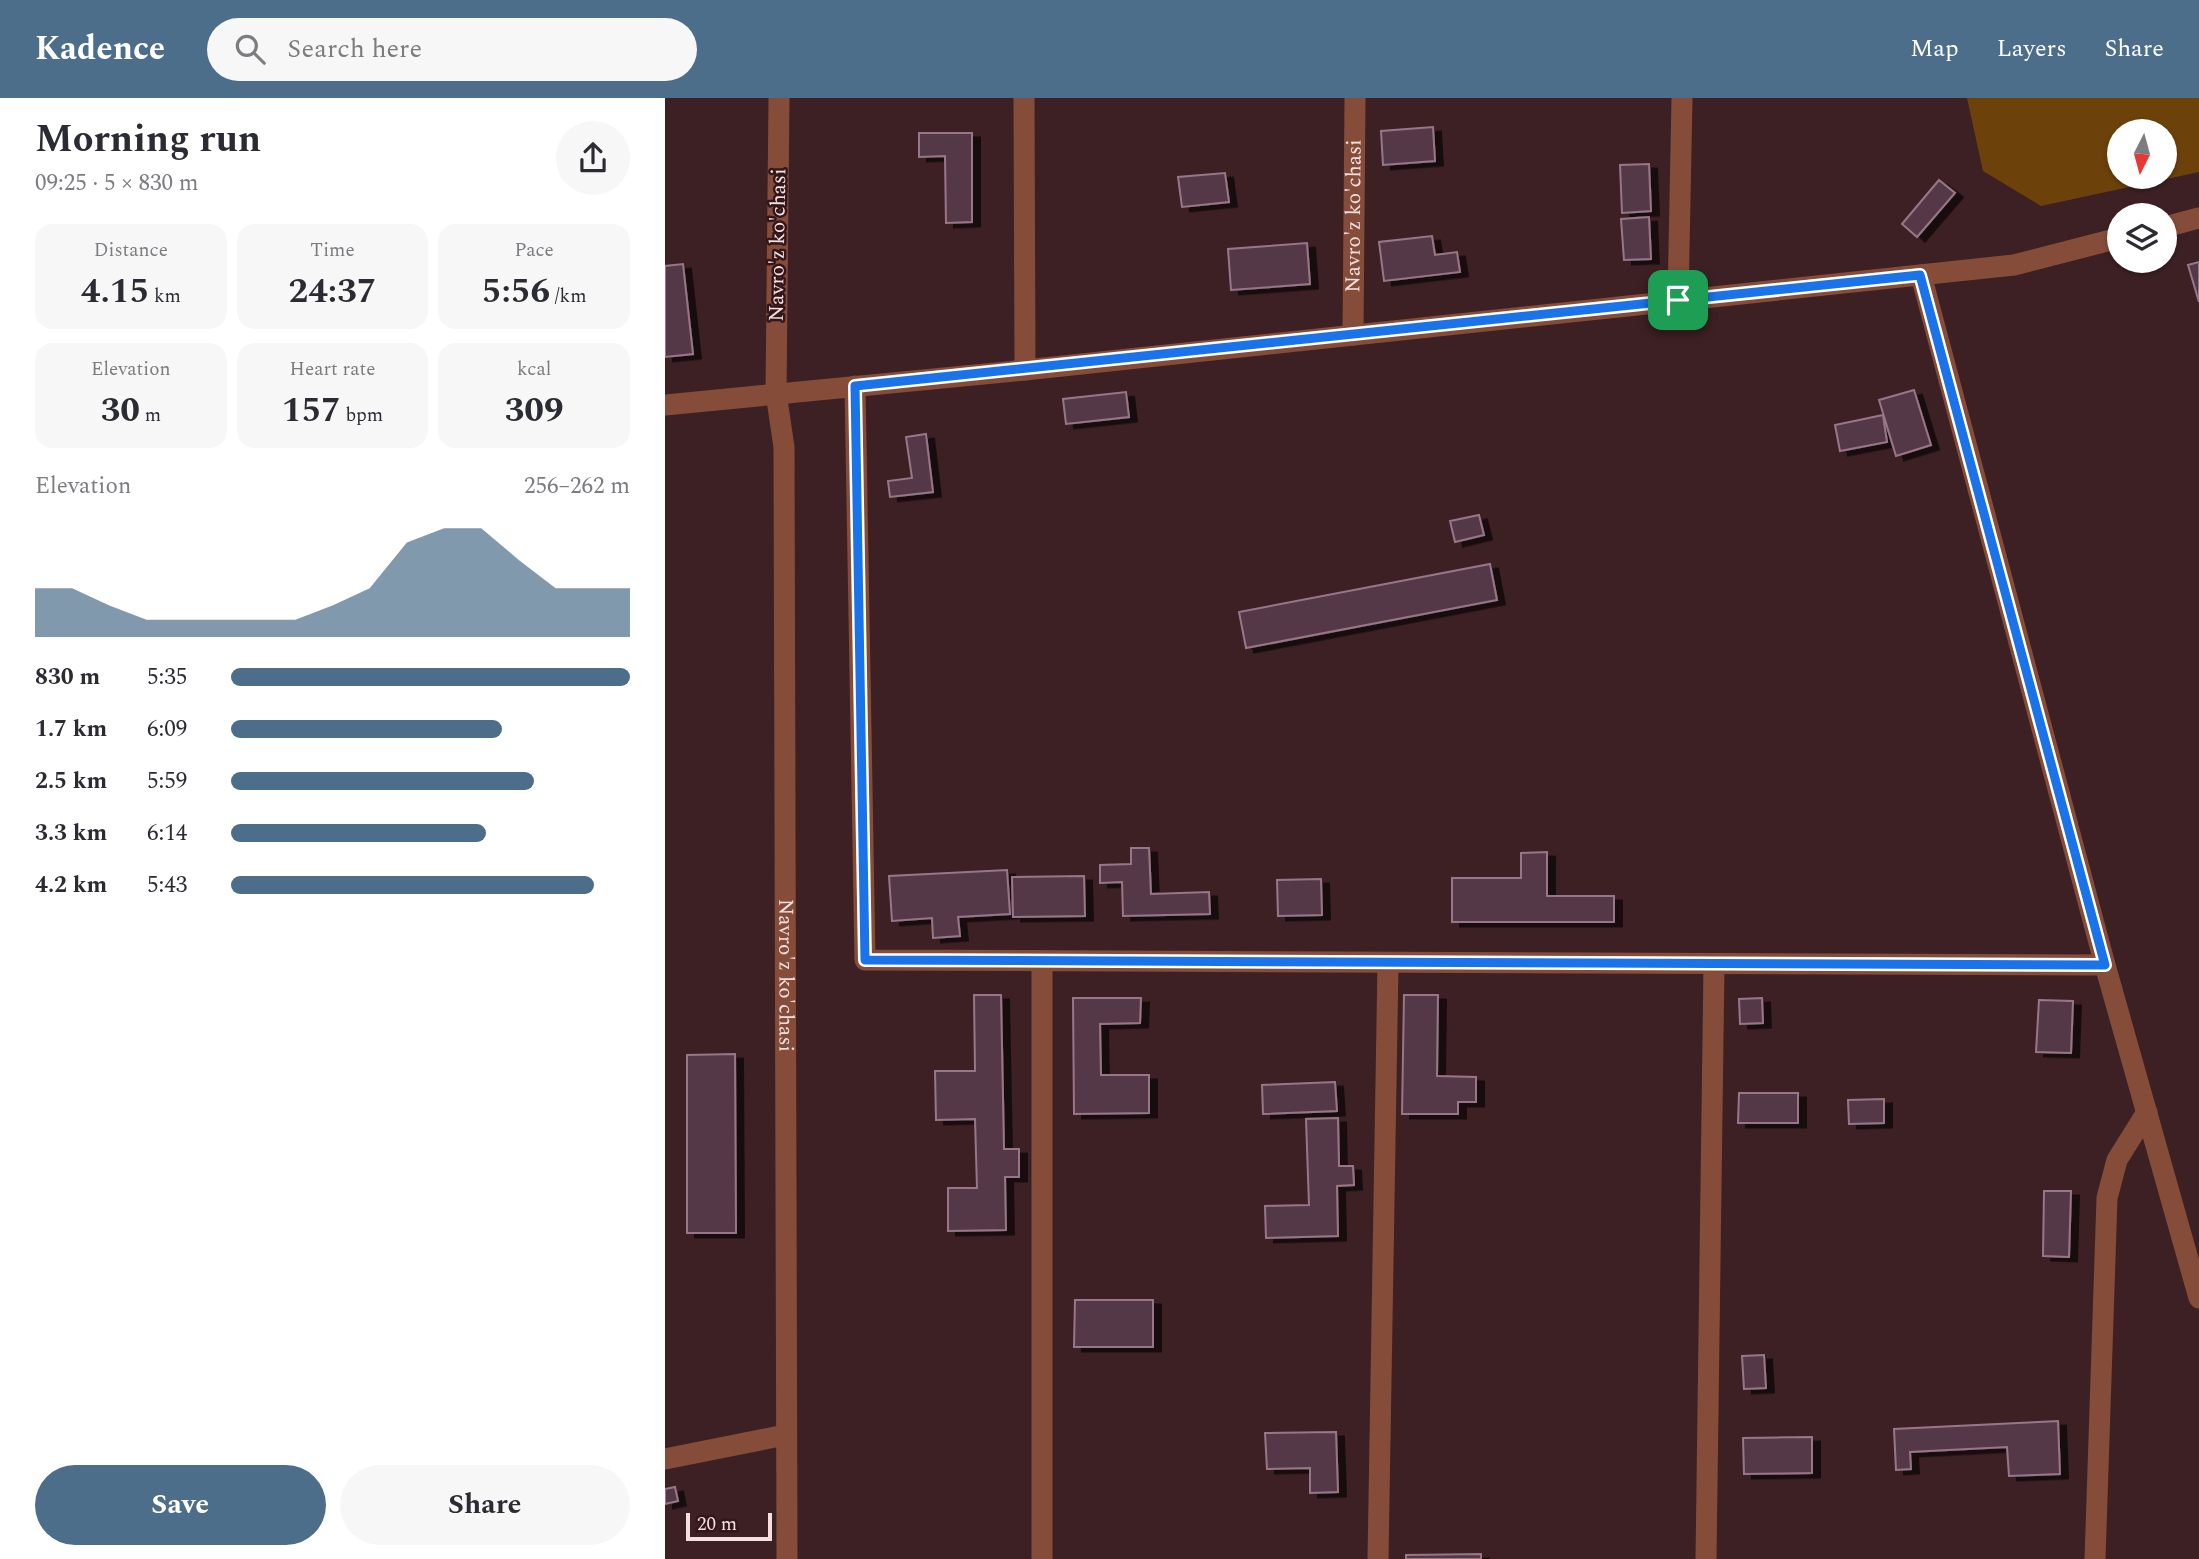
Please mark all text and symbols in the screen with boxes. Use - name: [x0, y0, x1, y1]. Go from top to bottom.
- search box: [207, 18, 697, 81]
- text: Kadence: [35, 24, 165, 74]
- text: Search here: [287, 29, 422, 69]
- icon: search: [231, 30, 269, 68]
- text: Map: [1910, 31, 1959, 67]
- text: Layers: [1997, 31, 2067, 67]
- text: Share: [2105, 31, 2164, 67]
- text: Morning run: [35, 111, 261, 169]
- north arrow: [2107, 119, 2177, 189]
- map controls: [2107, 119, 2177, 273]
- button: share: [556, 121, 630, 195]
- street label: Navro'z ko'chasi: [1337, 139, 1371, 293]
- text: 09:25 · 5 × 830 m: [35, 166, 199, 201]
- street label: Navro'z ko'chasi: [761, 168, 795, 322]
- button: layers: [2107, 203, 2177, 273]
- text: Distance: [94, 236, 168, 265]
- text: Time: [310, 236, 355, 265]
- text: Pace: [514, 236, 554, 265]
- text: 4.15: [81, 265, 149, 318]
- text: 24:37: [289, 265, 376, 318]
- text: 5:56: [482, 265, 550, 318]
- pin: [1648, 270, 1708, 330]
- icon: arrive: [1659, 281, 1697, 319]
- text: km: [149, 282, 181, 311]
- text: /km: [550, 282, 587, 311]
- text: Elevation: [91, 355, 171, 384]
- text: Heart rate: [290, 355, 375, 384]
- text: kcal: [517, 355, 551, 384]
- text: 30: [101, 384, 140, 437]
- text: 157: [282, 384, 341, 437]
- text: 309: [505, 384, 564, 437]
- text: m: [140, 401, 161, 430]
- text: bpm: [341, 401, 383, 430]
- text: Elevation: [35, 469, 131, 504]
- text: 256–262 m: [524, 469, 630, 504]
- text: 830 m: [35, 660, 100, 695]
- text: 5:35: [147, 660, 187, 695]
- text: 1.7 km: [35, 712, 107, 747]
- text: 6:09: [147, 712, 187, 747]
- text: 2.5 km: [35, 764, 107, 799]
- text: 5:59: [147, 764, 187, 799]
- text: 3.3 km: [35, 816, 107, 851]
- text: 6:14: [147, 816, 187, 851]
- text: 4.2 km: [35, 868, 107, 903]
- text: 5:43: [147, 868, 187, 903]
- street label: Navro'z ko'chasi: [769, 899, 802, 1052]
- button: Save: [35, 1465, 326, 1545]
- button: Share: [340, 1465, 630, 1545]
- scale bar: [686, 1510, 772, 1542]
- text: 20 m: [697, 1510, 737, 1539]

